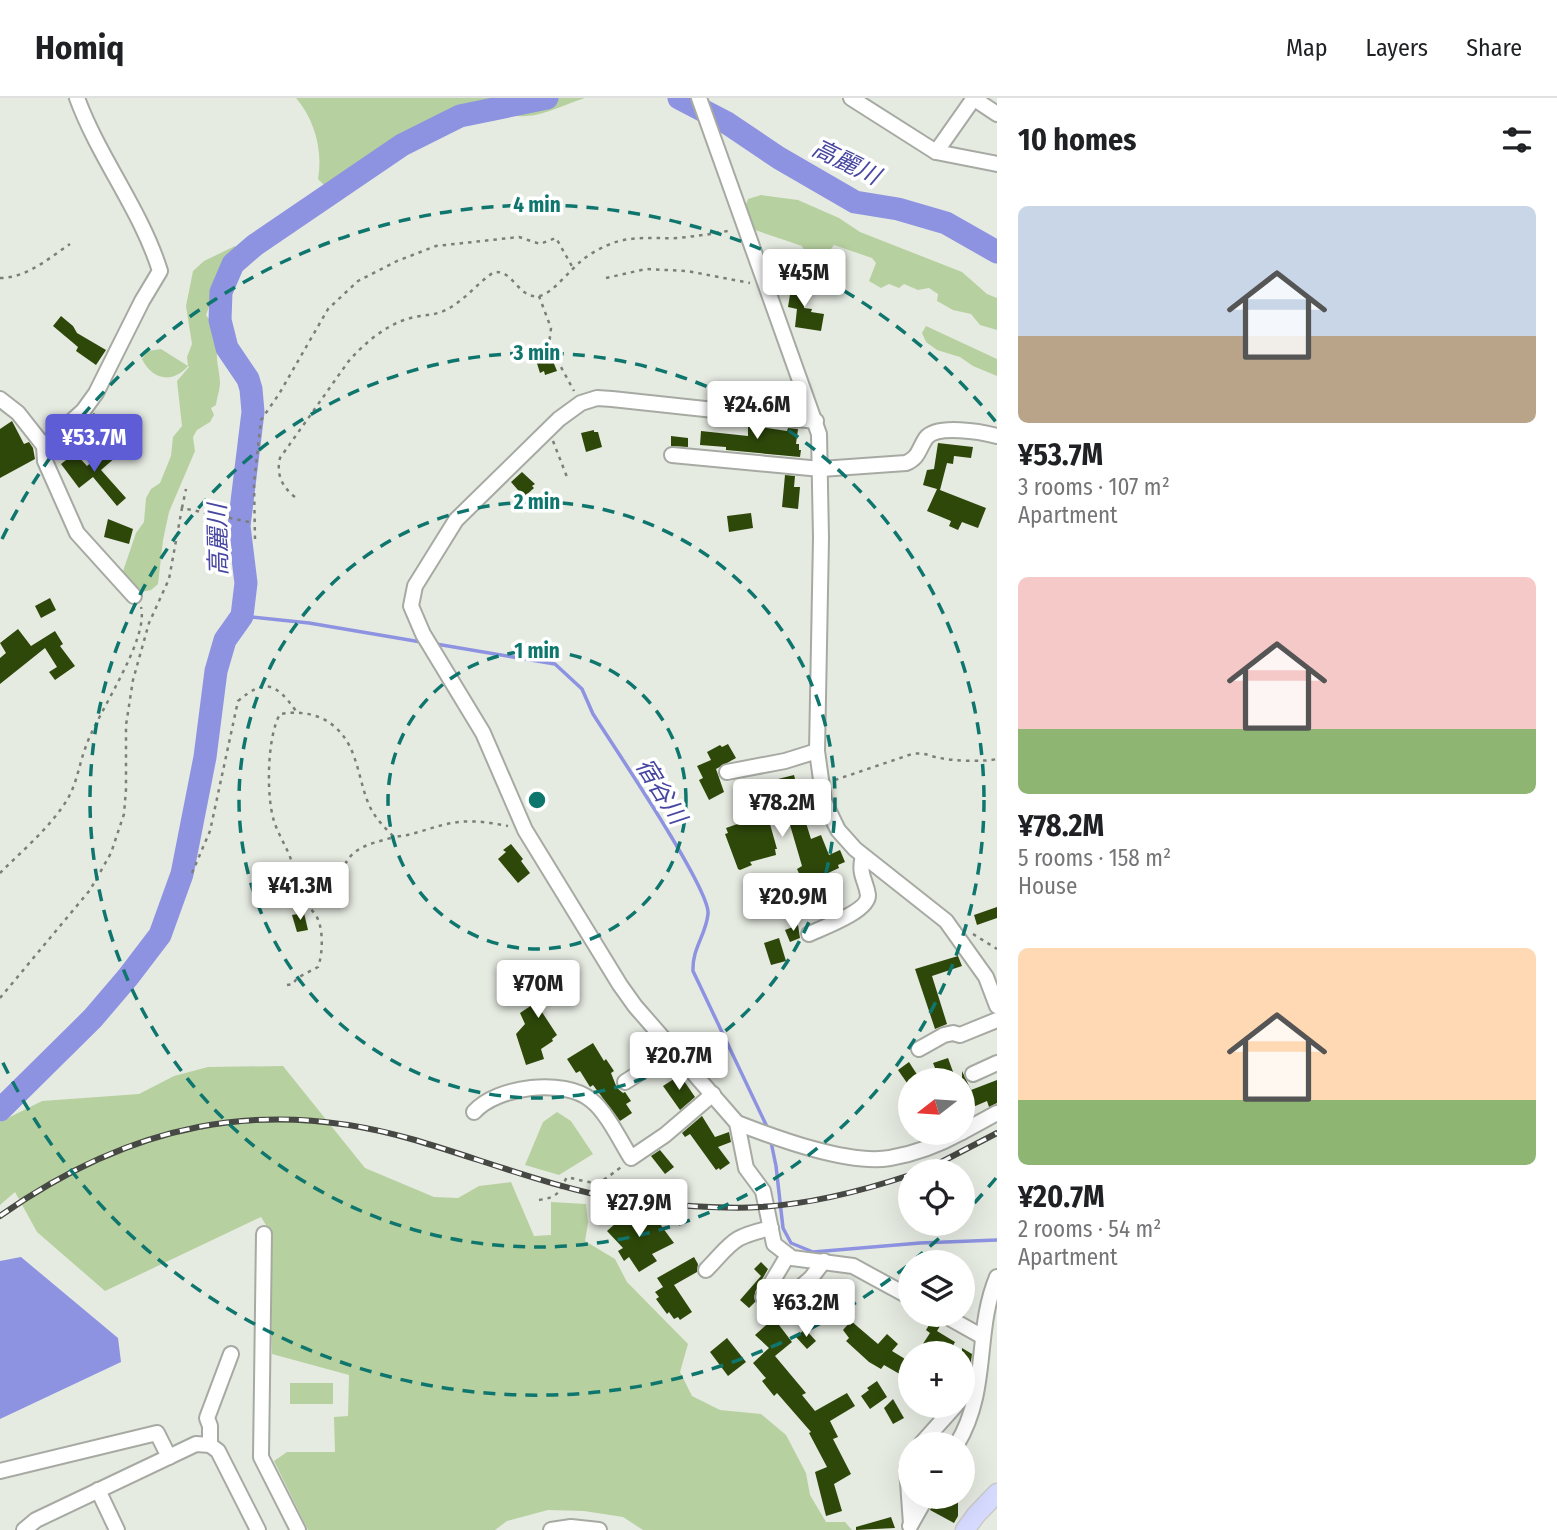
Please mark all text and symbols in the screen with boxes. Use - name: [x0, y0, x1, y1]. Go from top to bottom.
- text: Homiq: [35, 28, 124, 68]
- text: Map: [1286, 34, 1328, 62]
- text: Layers: [1366, 34, 1428, 62]
- text: Share: [1466, 34, 1522, 62]
- icon: filters: [1498, 121, 1536, 159]
- text: 10 homes: [1018, 122, 1136, 158]
- water label: 高麗川: [808, 134, 887, 192]
- text: 4 min: [513, 192, 561, 218]
- pin: ¥45M: [763, 250, 845, 309]
- icon: home: [1214, 252, 1340, 378]
- text: ¥45M: [779, 258, 829, 286]
- text: 3 min: [513, 340, 560, 366]
- pin: ¥24.6M: [700, 382, 814, 441]
- text: ¥24.6M: [723, 390, 791, 418]
- pin: ¥53.7M: [37, 414, 151, 474]
- text: ¥53.7M: [61, 423, 127, 451]
- text: ¥53.7M: [1018, 437, 1103, 473]
- text: 3 rooms · 107 m²: [1018, 473, 1170, 501]
- text: 2 min: [513, 489, 560, 515]
- water label: 高麗川: [203, 501, 233, 576]
- text: Apartment: [1018, 501, 1118, 529]
- icon: home: [1214, 623, 1340, 749]
- text: 1 min: [514, 638, 560, 664]
- water label: 宿谷川: [630, 753, 694, 831]
- pin: ¥78.2M: [725, 780, 839, 839]
- centre of rings: [525, 788, 549, 812]
- text: ¥78.2M: [749, 788, 815, 816]
- text: ¥78.2M: [1018, 808, 1104, 844]
- text: 5 rooms · 158 m²: [1018, 844, 1171, 872]
- pin: ¥41.3M: [243, 862, 357, 922]
- text: ¥41.3M: [268, 871, 332, 899]
- text: House: [1018, 872, 1077, 900]
- pin: ¥20.9M: [736, 874, 850, 933]
- text: ¥20.9M: [759, 882, 827, 910]
- pin: ¥70M: [497, 960, 579, 1020]
- text: ¥70M: [513, 969, 563, 997]
- icon: home: [1214, 994, 1340, 1120]
- pin: ¥20.7M: [622, 1032, 736, 1092]
- text: ¥20.7M: [646, 1041, 712, 1069]
- north arrow: [898, 1068, 975, 1144]
- map controls: [898, 1068, 975, 1509]
- button: locate: [898, 1159, 975, 1236]
- text: ¥20.7M: [1018, 1179, 1105, 1215]
- pin: ¥27.9M: [582, 1180, 696, 1239]
- text: ¥27.9M: [606, 1188, 672, 1216]
- text: 2 rooms · 54 m²: [1018, 1215, 1161, 1243]
- text: Apartment: [1018, 1243, 1118, 1271]
- button: layers: [898, 1250, 975, 1327]
- pin: ¥63.2M: [749, 1280, 863, 1339]
- text: ¥63.2M: [773, 1288, 839, 1316]
- button: +: [898, 1341, 975, 1418]
- button: −: [898, 1432, 975, 1509]

